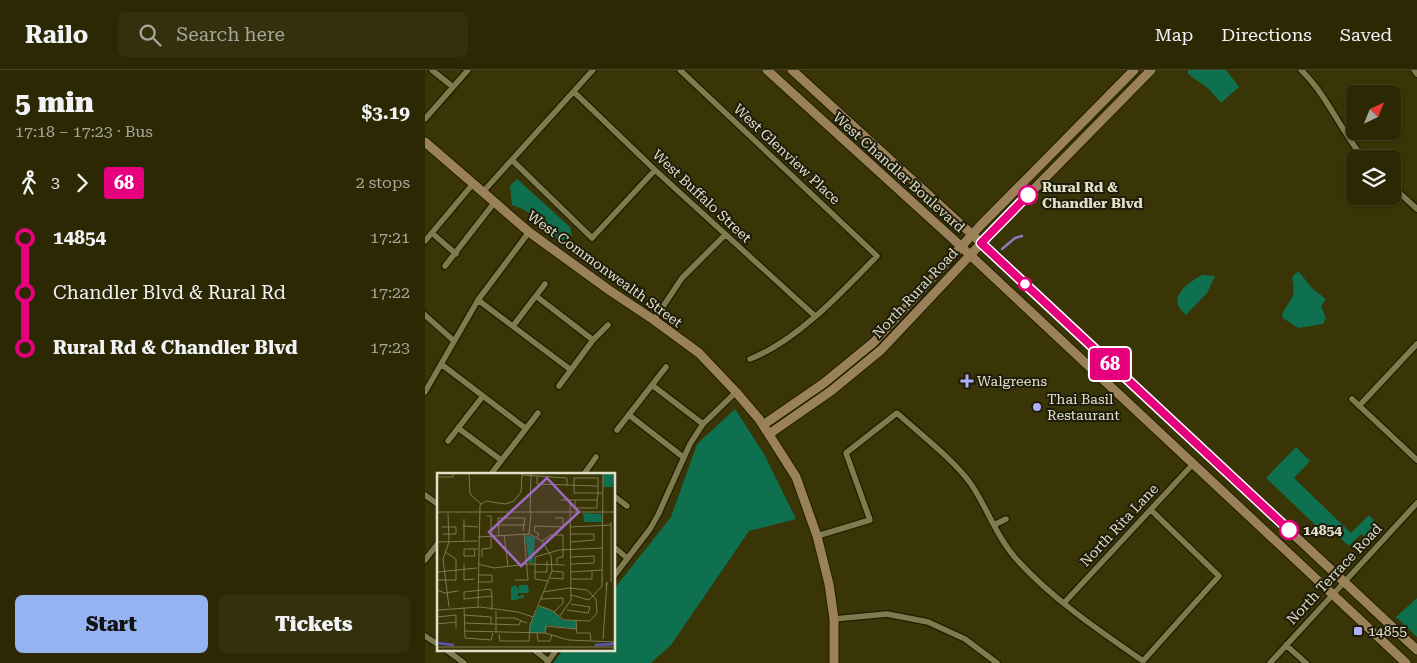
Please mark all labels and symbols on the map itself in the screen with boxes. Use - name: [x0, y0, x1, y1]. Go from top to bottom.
- north arrow: [1346, 85, 1401, 140]
- street label: West Glenview Place: [730, 100, 844, 208]
- street label: West Chandler Boulevard: [830, 109, 968, 235]
- street label: West Buffalo Street: [649, 146, 755, 246]
- place label: Rural Rd & Chandler Blvd: [1042, 179, 1144, 211]
- marker: Rural Rd & Chandler Blvd: [1018, 185, 1038, 205]
- street label: West Commonwealth Street: [525, 207, 685, 331]
- street label: North Rural Road: [869, 245, 961, 341]
- unlabelled marker: [1018, 277, 1032, 291]
- line badge: 68: [1087, 348, 1133, 380]
- place label: Walgreens: [977, 373, 1048, 389]
- marker: Walgreens: [961, 375, 973, 387]
- place label: Thai Basil Restaurant: [1047, 391, 1120, 423]
- marker: Thai Basil Restaurant: [1031, 401, 1043, 413]
- inset map: [437, 473, 615, 650]
- street label: North Rita Lane: [1077, 480, 1162, 570]
- marker: 14854: [1279, 520, 1299, 540]
- street label: North Terrace Road: [1283, 520, 1385, 628]
- place label: 14854: [1303, 522, 1342, 538]
- place label: 14855: [1368, 623, 1407, 639]
- marker: 14855: [1352, 625, 1364, 637]

